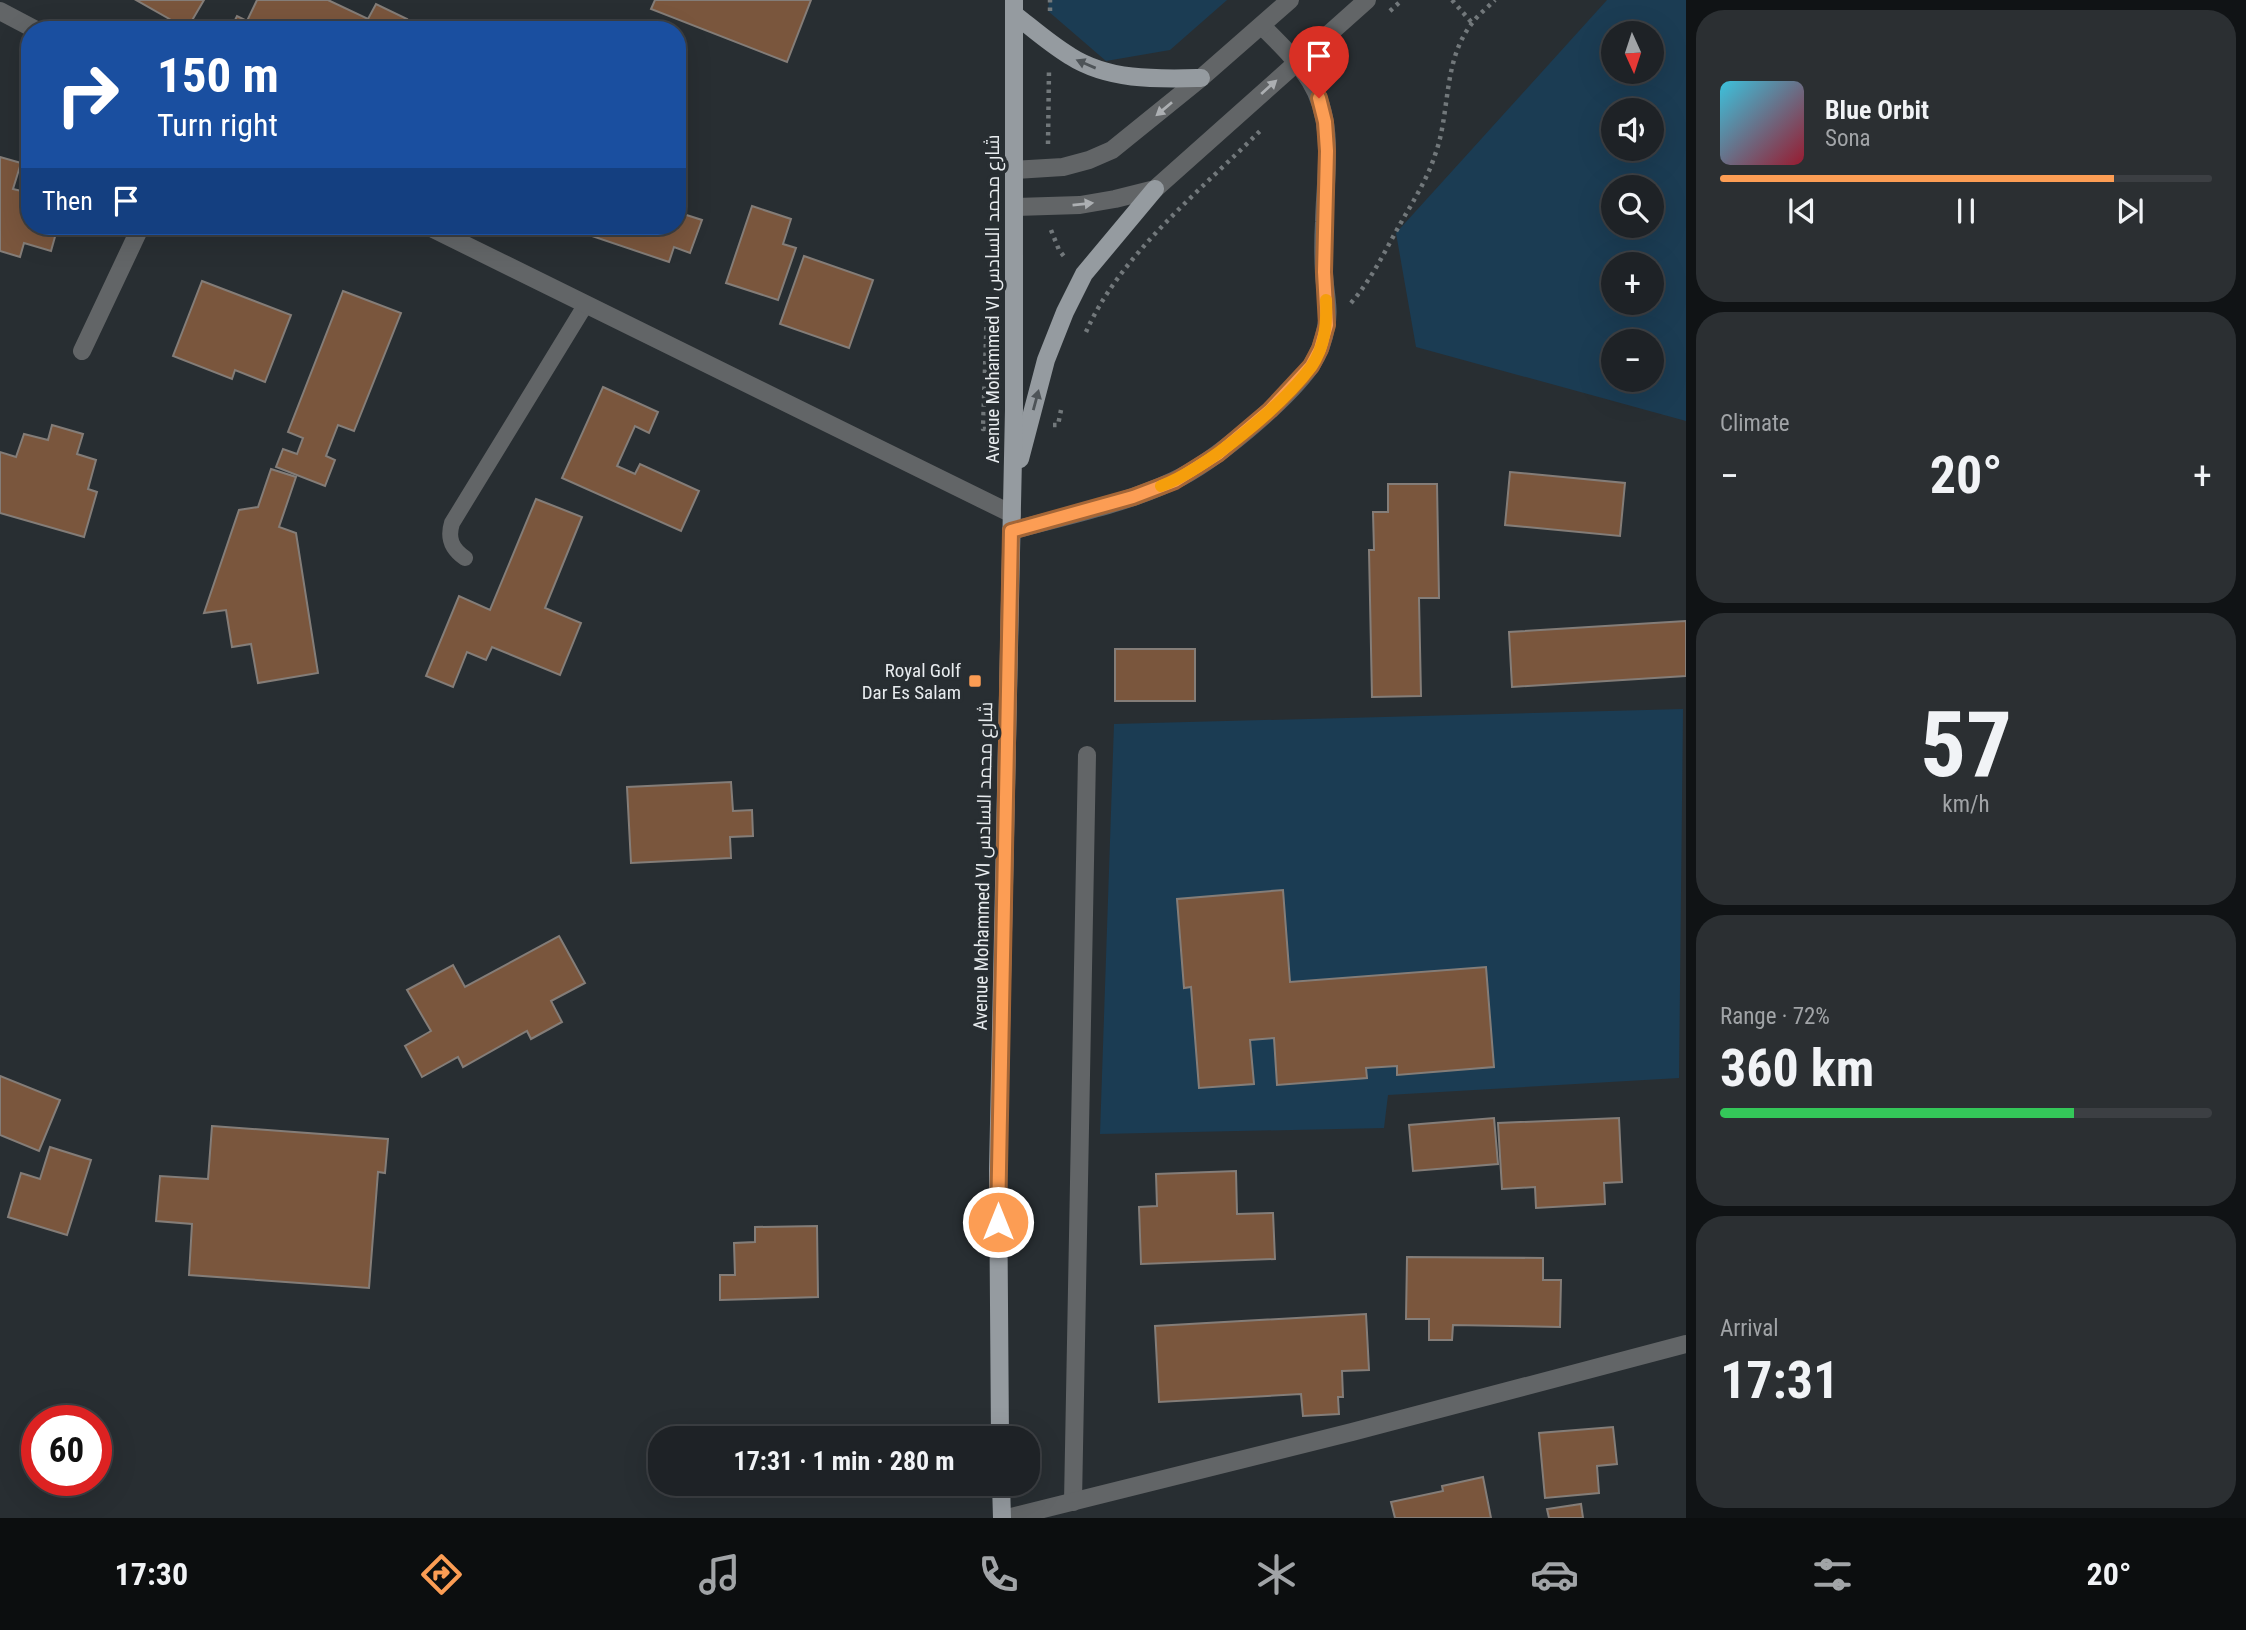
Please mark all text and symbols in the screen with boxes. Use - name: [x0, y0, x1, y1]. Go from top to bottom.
- north arrow: [1601, 21, 1664, 84]
- map controls: [1601, 21, 1664, 392]
- pin: [1289, 26, 1349, 98]
- icon: arrive: [1300, 37, 1338, 75]
- text: 150 m: [157, 47, 279, 104]
- icon: right: [42, 49, 133, 140]
- one-way arrow: [1076, 58, 1096, 70]
- one-way arrow: [1260, 79, 1278, 95]
- text: Blue Orbit: [1825, 95, 1929, 125]
- button: sound: [1601, 98, 1664, 161]
- one-way arrow: [1156, 101, 1173, 116]
- text: Turn right: [157, 106, 278, 144]
- text: Sona: [1825, 125, 1871, 152]
- street label: Avenue Mohammed VI شارع محمد السادس: [981, 135, 1006, 463]
- button: search: [1601, 175, 1664, 238]
- icon: arrive: [107, 182, 145, 220]
- text: Then: [42, 186, 93, 216]
- icon: previous: [1783, 192, 1821, 230]
- icon: pause: [1947, 192, 1985, 230]
- icon: next: [2111, 192, 2149, 230]
- one-way arrow: [1072, 198, 1094, 209]
- button: +: [1601, 252, 1664, 315]
- button: −: [1601, 329, 1664, 392]
- one-way arrow: [1031, 389, 1041, 410]
- text: Climate: [1720, 410, 1790, 437]
- text: 20°: [1930, 445, 2002, 506]
- text: −: [1720, 454, 1739, 498]
- text: +: [2193, 454, 2212, 498]
- place label: Royal Golf Dar Es Salam: [862, 659, 961, 704]
- marker: Royal Golf Dar Es Salam: [967, 673, 983, 689]
- text: 57: [1920, 692, 2012, 798]
- street label: Avenue Mohammed VI شارع محمد السادس: [969, 701, 999, 1031]
- text: km/h: [1942, 791, 1990, 818]
- text: Range · 72%: [1720, 1003, 1830, 1030]
- text: 360 km: [1720, 1038, 1874, 1099]
- position arrow: [961, 1185, 1035, 1259]
- text: Arrival: [1720, 1315, 1779, 1342]
- text: 17:31: [1720, 1350, 1839, 1411]
- speed limit sign: 60: [21, 1405, 112, 1496]
- text: 17:31 · 1 min · 280 m: [734, 1446, 954, 1476]
- icon: directions: [417, 1550, 466, 1599]
- icon: music: [695, 1550, 744, 1599]
- icon: phone: [974, 1550, 1023, 1599]
- icon: climate: [1252, 1550, 1301, 1599]
- icon: car: [1530, 1550, 1579, 1599]
- icon: filters: [1808, 1550, 1857, 1599]
- text: 17:30: [115, 1555, 188, 1593]
- text: 20°: [2087, 1555, 2131, 1593]

